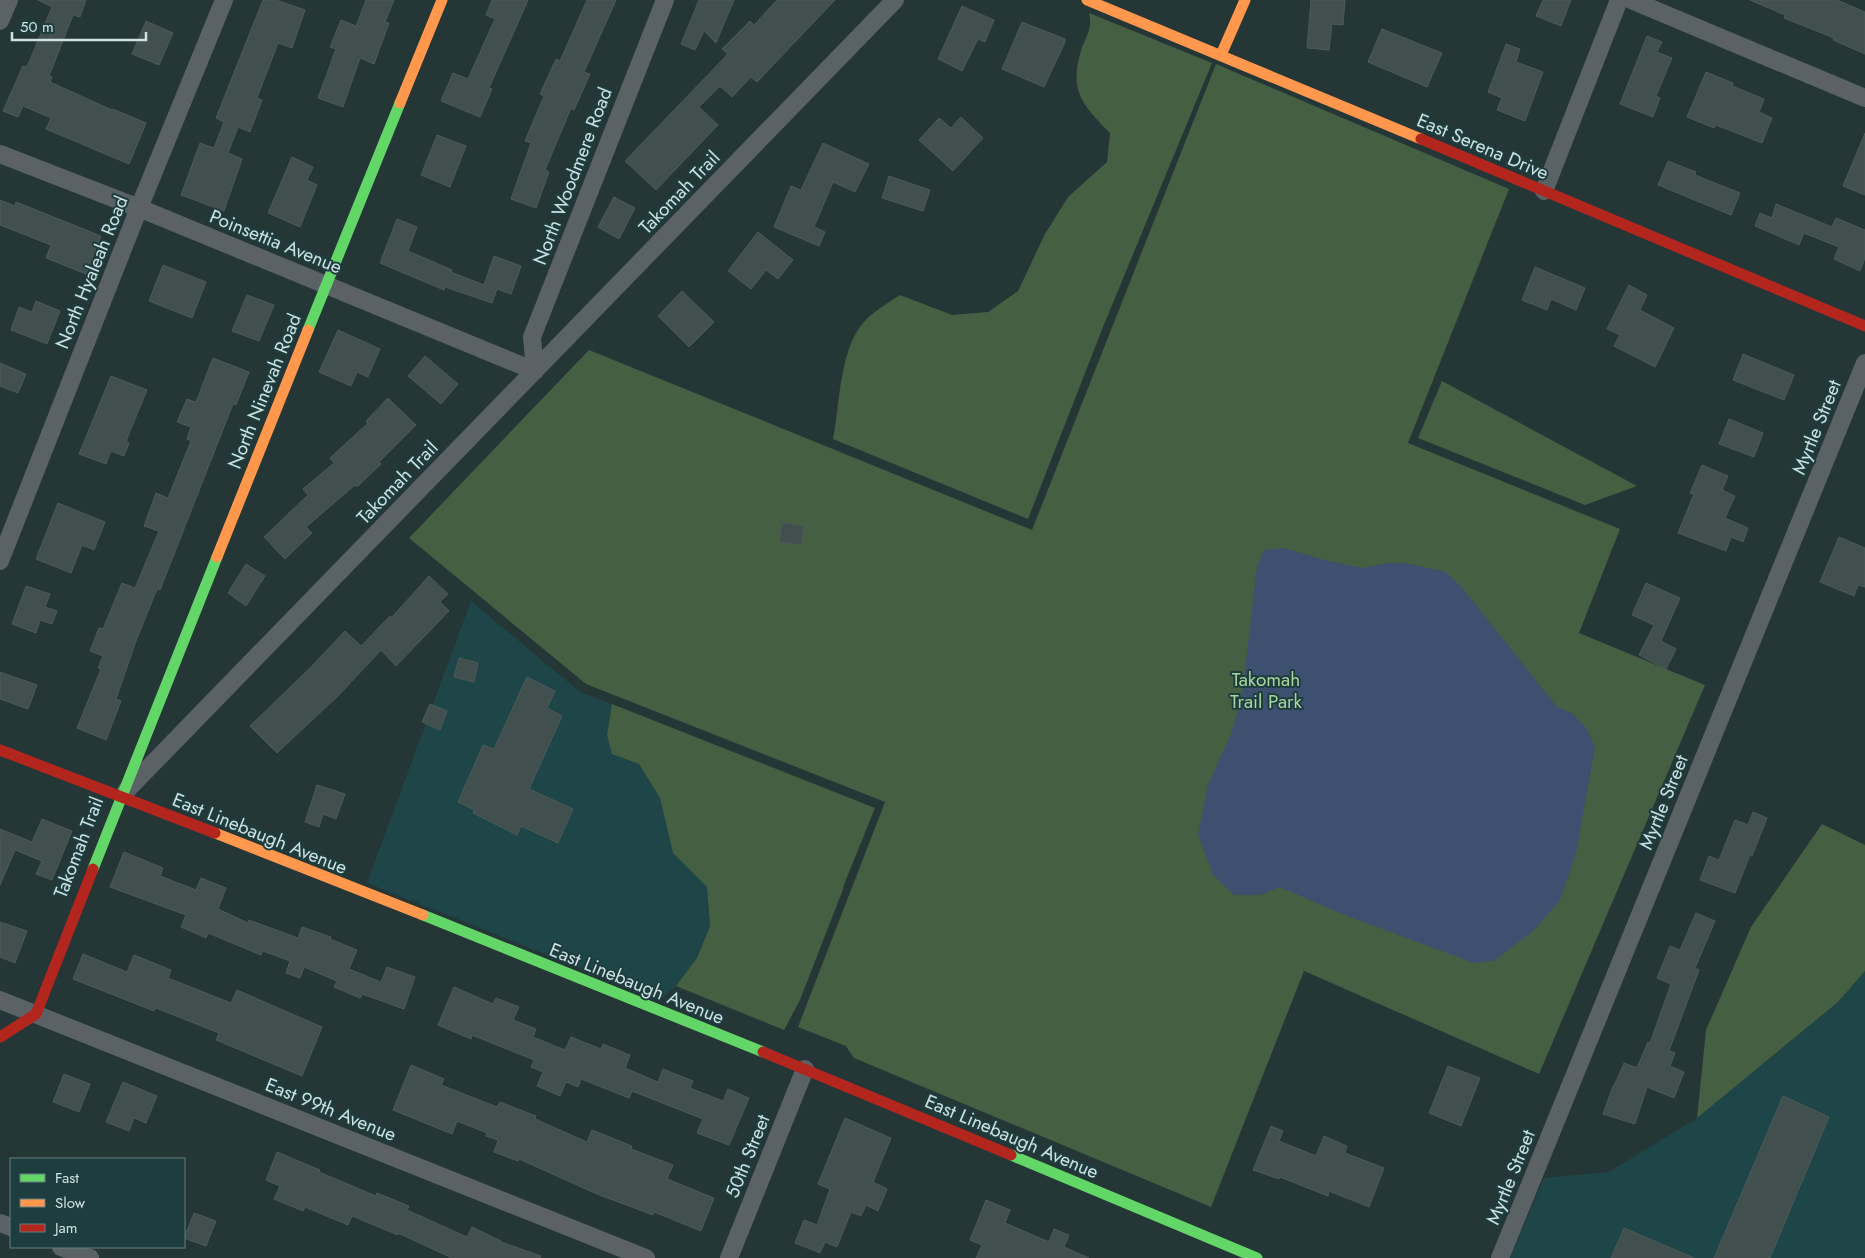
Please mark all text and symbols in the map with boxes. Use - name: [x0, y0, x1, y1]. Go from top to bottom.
- scale bar: [12, 10, 146, 42]
- text: 50 m: [20, 16, 54, 38]
- street label: North Woodmere Road: [526, 84, 619, 269]
- street label: East Serena Drive: [1413, 107, 1553, 186]
- street label: Takomah Trail: [633, 145, 726, 240]
- street label: North Hyaleah Road: [48, 192, 134, 353]
- street label: Poinsettia Avenue: [206, 203, 346, 280]
- street label: North Ninevah Road: [221, 310, 308, 473]
- street label: Myrtle Street: [1785, 375, 1848, 479]
- street label: Takomah Trail: [351, 435, 444, 530]
- park label: Takomah Trail Park: [1230, 666, 1303, 715]
- street label: Myrtle Street: [1632, 750, 1695, 854]
- street label: East Linebaugh Avenue: [168, 786, 351, 881]
- street label: Takomah Trail: [47, 793, 110, 902]
- street label: East Linebaugh Avenue: [545, 936, 728, 1031]
- street label: East 99th Avenue: [261, 1071, 400, 1148]
- street label: East Linebaugh Avenue: [921, 1088, 1103, 1185]
- street label: 50th Street: [719, 1110, 777, 1202]
- street label: Myrtle Street: [1479, 1125, 1542, 1229]
- legend: [10, 1158, 185, 1248]
- text: Fast: [55, 1167, 79, 1189]
- text: Slow: [55, 1192, 86, 1214]
- text: Jam: [53, 1217, 78, 1239]

